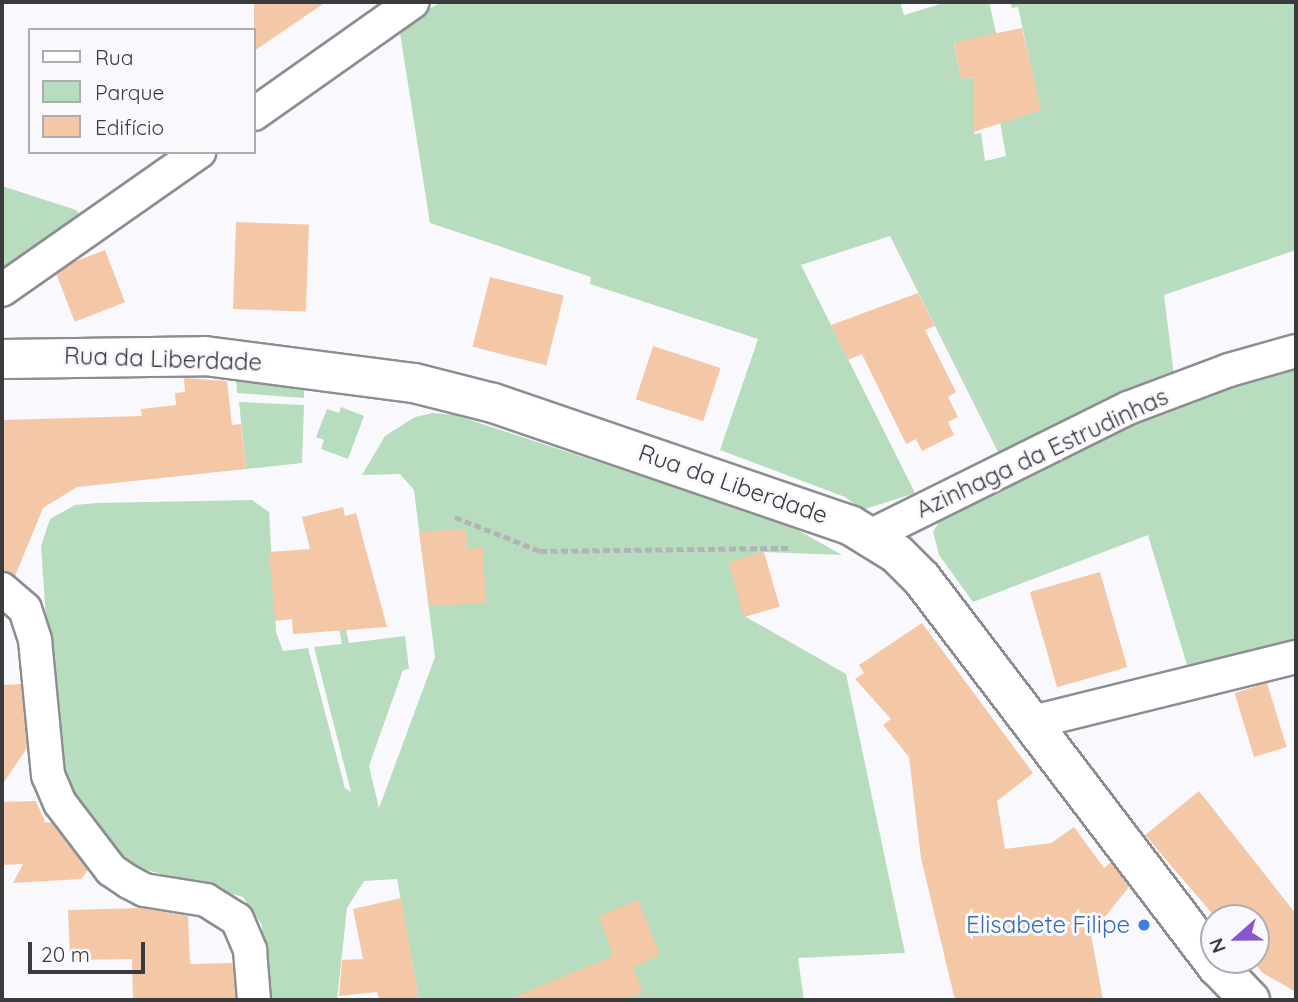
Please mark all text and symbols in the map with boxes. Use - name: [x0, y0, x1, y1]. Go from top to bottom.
- legend: [28, 28, 256, 154]
- text: Rua: [95, 44, 134, 70]
- text: Parque: [95, 79, 164, 105]
- text: Edifício: [95, 114, 164, 140]
- street label: Rua da Liberdade: [63, 341, 263, 377]
- street label: Azinhaga da Estrudinhas: [911, 382, 1173, 524]
- street label: Rua da Liberdade: [635, 438, 831, 530]
- north arrow: [1200, 904, 1270, 974]
- place label: Elisabete Filipe: [966, 911, 1130, 939]
- marker: Elisabete Filipe: [1136, 917, 1152, 933]
- scale bar: [32, 928, 149, 972]
- text: N: [1204, 935, 1231, 957]
- text: 20 m: [41, 941, 90, 967]

